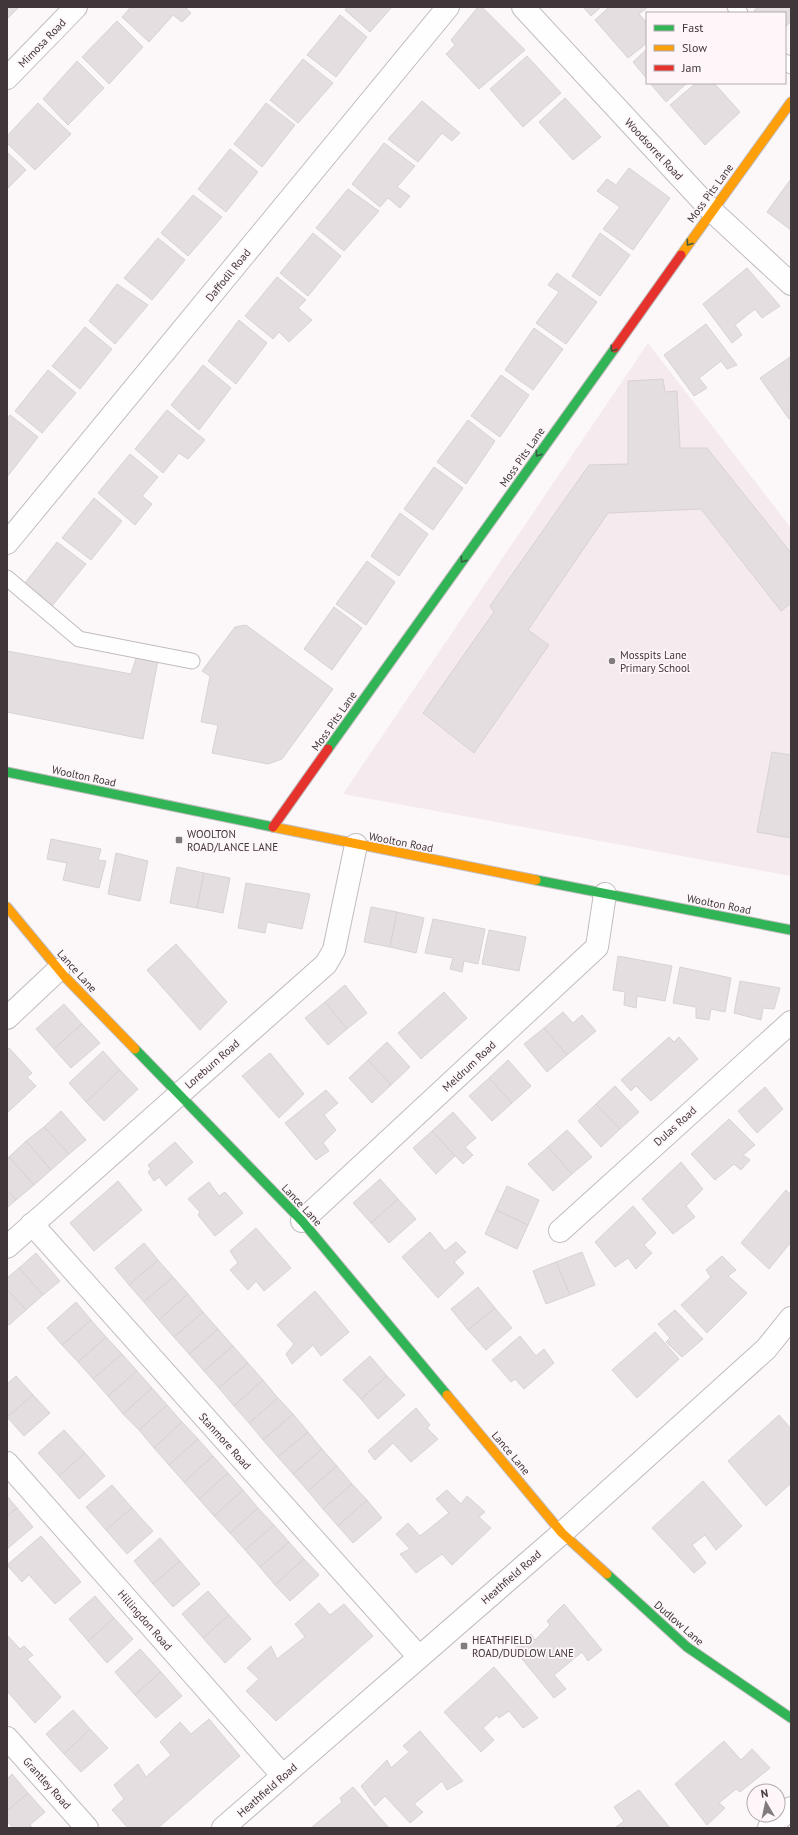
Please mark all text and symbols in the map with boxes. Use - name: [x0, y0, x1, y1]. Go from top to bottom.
- legend: [646, 12, 786, 84]
- street label: Mimosa Road: [15, 15, 69, 70]
- text: Fast: [682, 20, 703, 35]
- text: Slow: [682, 40, 707, 55]
- text: Jam: [681, 60, 701, 75]
- street label: Woodsorrel Road: [622, 115, 686, 183]
- street label: Moss Pits Lane: [684, 160, 736, 225]
- one-way arrow: [687, 238, 694, 245]
- street label: Daffodil Road: [203, 246, 254, 304]
- one-way arrow: [611, 344, 618, 351]
- street label: Moss Pits Lane: [496, 424, 548, 490]
- one-way arrow: [536, 450, 543, 457]
- one-way arrow: [461, 556, 468, 563]
- place label: Mosspits Lane Primary School: [620, 648, 691, 675]
- marker: Mosspits Lane Primary School: [607, 656, 617, 666]
- street label: Moss Pits Lane: [308, 688, 360, 754]
- street label: Woolton Road: [51, 762, 118, 790]
- place label: WOOLTON ROAD/LANCE LANE: [187, 827, 278, 854]
- street label: Woolton Road: [368, 829, 435, 855]
- marker: WOOLTON ROAD/LANCE LANE: [174, 835, 184, 845]
- street label: Woolton Road: [686, 891, 753, 917]
- street label: Lance Lane: [54, 947, 100, 996]
- street label: Loreburn Road: [182, 1036, 242, 1092]
- street label: Meldrum Road: [439, 1038, 499, 1094]
- street label: Dulas Road: [651, 1103, 699, 1149]
- street label: Lance Lane: [279, 1181, 325, 1229]
- street label: Stanmore Road: [196, 1410, 254, 1472]
- street label: Lance Lane: [489, 1428, 534, 1478]
- street label: Heathfield Road: [478, 1547, 544, 1607]
- street label: Hillingdon Road: [115, 1587, 175, 1653]
- street label: Dudlow Lane: [651, 1598, 707, 1649]
- place label: HEATHFIELD ROAD/DUDLOW LANE: [472, 1633, 574, 1660]
- marker: HEATHFIELD ROAD/DUDLOW LANE: [459, 1641, 469, 1651]
- street label: Grantley Road: [20, 1754, 74, 1812]
- street label: Heathfield Road: [234, 1760, 300, 1820]
- north arrow: [746, 1783, 786, 1823]
- text: N: [760, 1786, 769, 1801]

